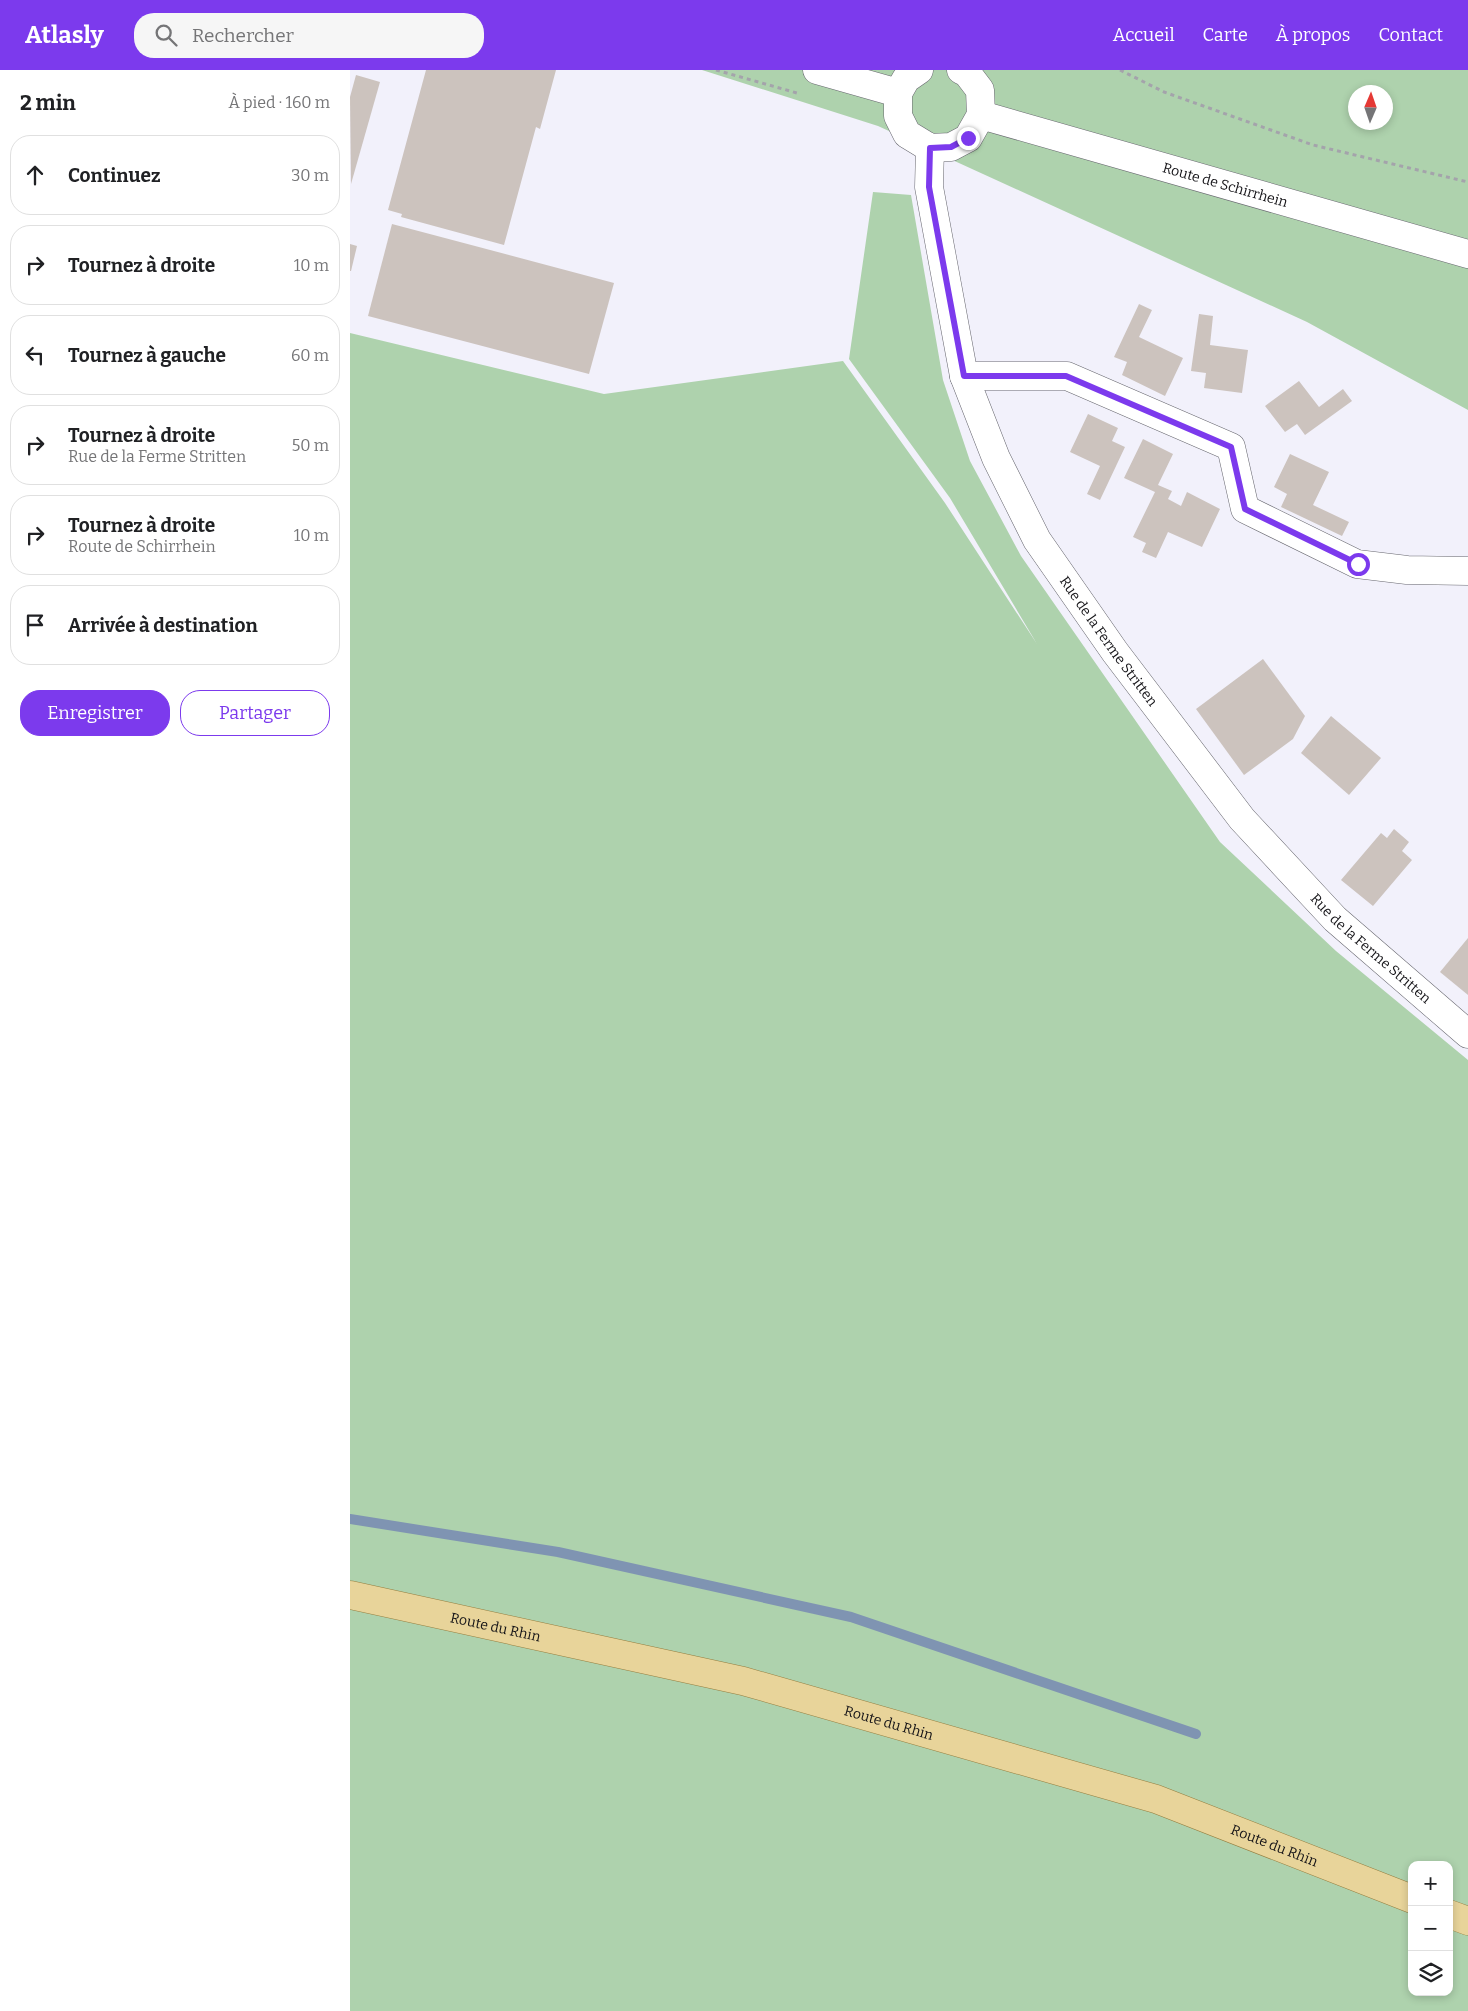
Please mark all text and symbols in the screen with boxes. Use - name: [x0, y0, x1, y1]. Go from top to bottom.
- search box: [134, 13, 484, 58]
- text: Atlasly: [25, 21, 104, 49]
- icon: search: [152, 21, 180, 49]
- text: Rechercher: [192, 24, 294, 47]
- text: Accueil: [1113, 24, 1175, 46]
- text: Carte: [1203, 24, 1248, 46]
- text: À propos: [1276, 24, 1350, 46]
- text: Contact: [1378, 24, 1443, 46]
- north arrow: [1348, 85, 1393, 130]
- text: 2 min: [20, 90, 76, 116]
- text: À pied · 160 m: [229, 93, 330, 112]
- route end: [957, 127, 980, 150]
- street label: Route de Schirrhein: [1161, 159, 1290, 211]
- icon: ahead: [21, 161, 49, 189]
- text: Continuez: [68, 164, 161, 187]
- text: 30 m: [291, 166, 329, 185]
- icon: right: [21, 251, 49, 279]
- text: Tournez à droite: [68, 254, 215, 277]
- text: 10 m: [294, 256, 329, 275]
- icon: left: [21, 341, 49, 369]
- text: Tournez à gauche: [68, 344, 226, 367]
- text: 60 m: [291, 346, 329, 365]
- text: Tournez à droite: [68, 424, 215, 447]
- icon: right: [21, 431, 49, 459]
- text: 50 m: [292, 436, 329, 455]
- text: Rue de la Ferme Stritten: [68, 447, 246, 466]
- text: Tournez à droite: [68, 514, 215, 537]
- icon: right: [21, 521, 49, 549]
- text: 10 m: [294, 526, 329, 545]
- text: Route de Schirrhein: [68, 537, 216, 556]
- route start: [1347, 553, 1370, 576]
- street label: Rue de la Ferme Stritten: [1056, 573, 1162, 709]
- icon: arrive: [21, 611, 49, 639]
- text: Arrivée à destination: [68, 614, 258, 637]
- button: Enregistrer: [20, 690, 170, 736]
- button: Partager: [180, 690, 330, 736]
- street label: Rue de la Ferme Stritten: [1307, 890, 1435, 1007]
- street label: Route du Rhin: [449, 1609, 542, 1645]
- street label: Route du Rhin: [842, 1702, 935, 1744]
- street label: Route du Rhin: [1229, 1821, 1320, 1870]
- map controls: [1408, 1861, 1453, 1996]
- button: +: [1408, 1861, 1453, 1906]
- button: −: [1408, 1906, 1453, 1951]
- button: layers: [1408, 1951, 1453, 1996]

